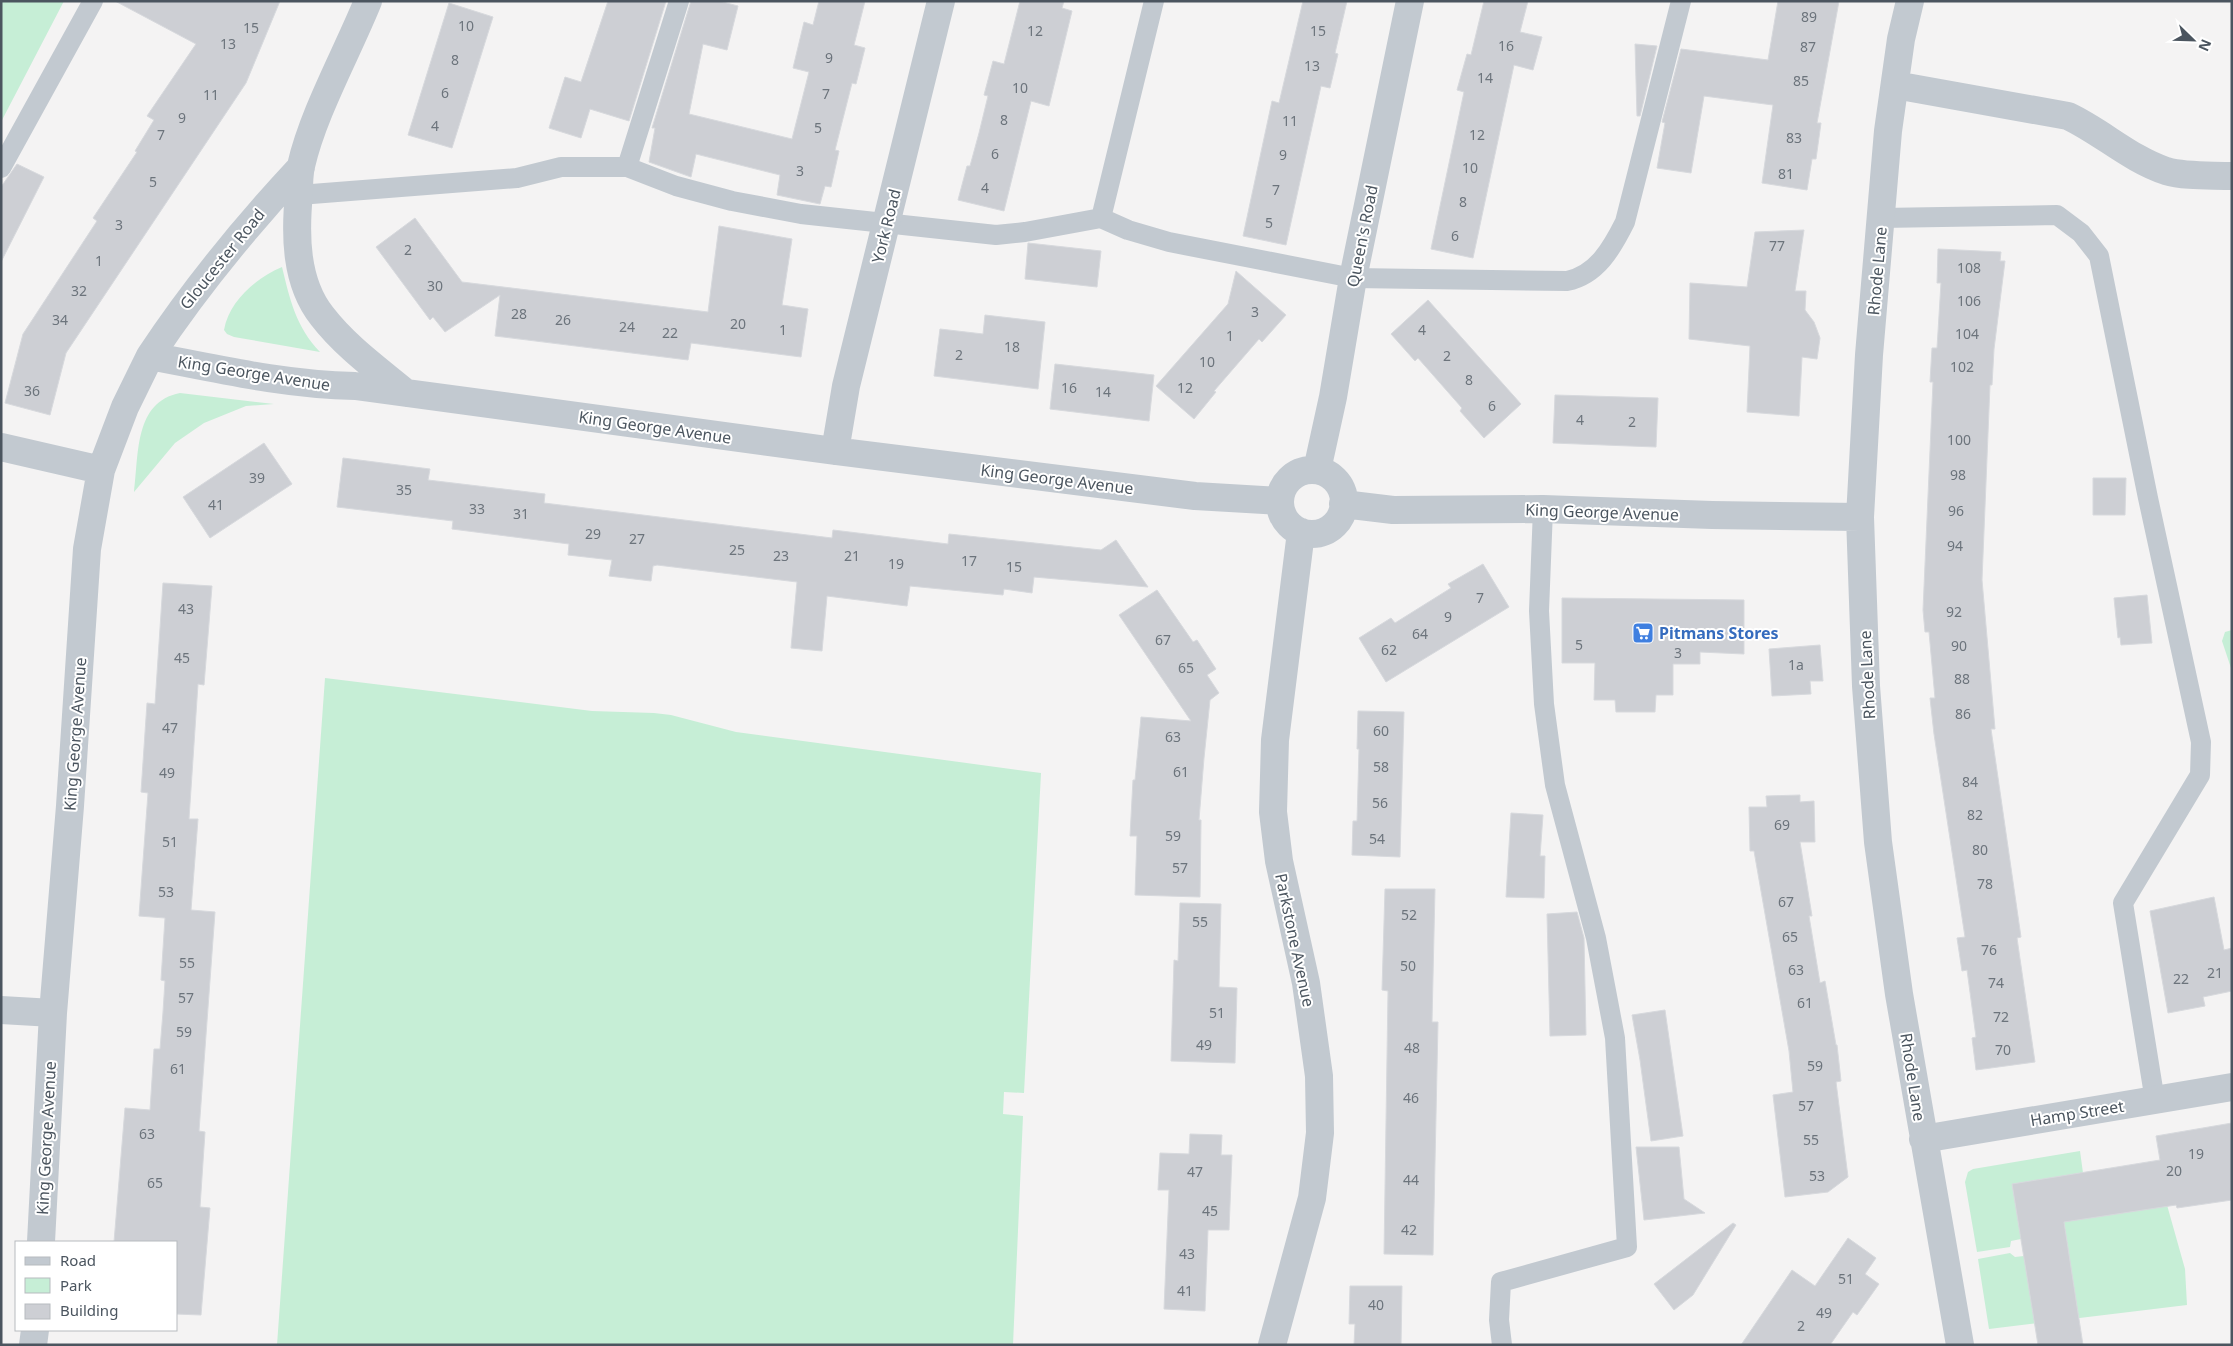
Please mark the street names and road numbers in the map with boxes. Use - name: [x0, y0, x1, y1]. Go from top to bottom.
- street label: Queen's Road: [1341, 183, 1383, 289]
- street label: York Road: [866, 187, 906, 265]
- street label: Gloucester Road: [175, 204, 269, 314]
- street label: Rhode Lane: [1862, 226, 1892, 316]
- street label: King George Avenue: [176, 350, 332, 396]
- street label: King George Avenue: [577, 405, 733, 449]
- street label: King George Avenue: [979, 459, 1135, 499]
- street label: King George Avenue: [1525, 498, 1679, 526]
- street label: Rhode Lane: [1854, 630, 1880, 720]
- street label: King George Avenue: [59, 656, 91, 812]
- street label: Parkstone Avenue: [1270, 871, 1320, 1009]
- street label: Rhode Lane: [1895, 1031, 1931, 1123]
- street label: King George Avenue: [31, 1061, 61, 1215]
- street label: Hamp Street: [2029, 1095, 2126, 1131]

